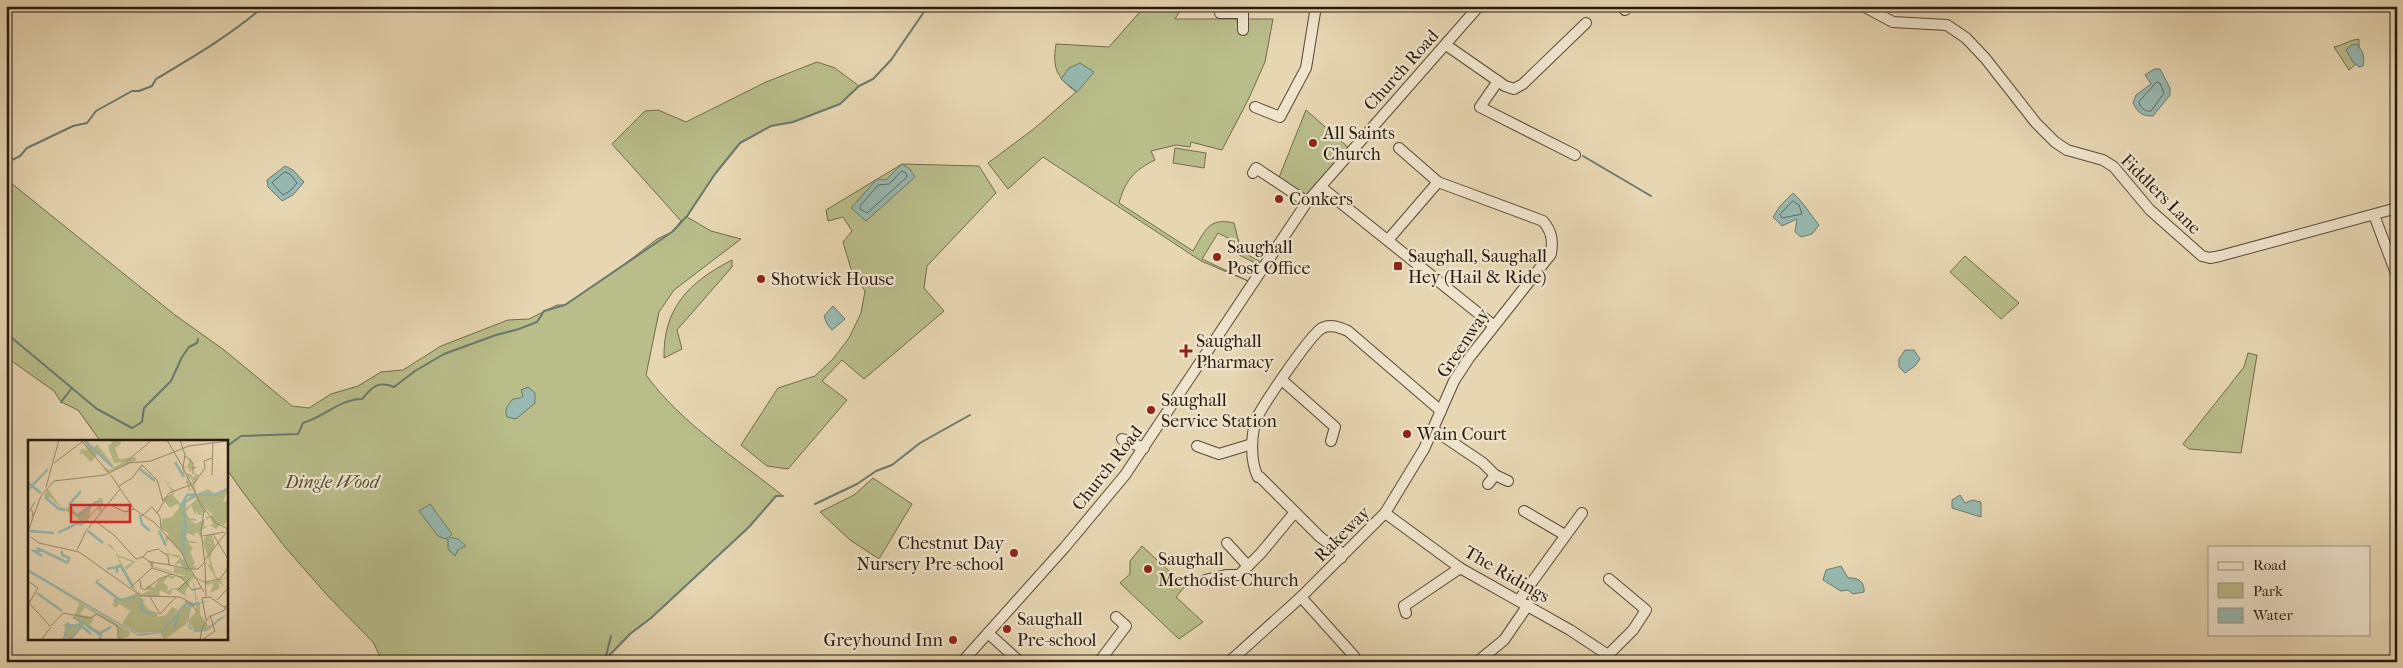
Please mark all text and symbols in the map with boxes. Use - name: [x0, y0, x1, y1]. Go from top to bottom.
- street label: Church Road: [1360, 25, 1443, 115]
- place label: All Saints Church: [1322, 123, 1395, 165]
- marker: All Saints Church: [1307, 137, 1319, 149]
- street label: Fiddlers Lane: [2116, 150, 2205, 239]
- place label: Conkers: [1289, 189, 1353, 210]
- marker: Conkers: [1273, 193, 1285, 205]
- place label: Saughall Post Office: [1227, 237, 1310, 279]
- place label: Saughall, Saughall Hey (Hail & Ride): [1408, 246, 1547, 288]
- marker: Saughall Post Office: [1211, 251, 1223, 263]
- marker: Saughall, Saughall Hey (Hail & Ride): [1392, 260, 1404, 272]
- place label: Shotwick House: [771, 269, 894, 290]
- marker: Shotwick House: [755, 273, 767, 285]
- street label: Greenway: [1433, 303, 1495, 382]
- place label: Saughall Pharmacy: [1196, 331, 1275, 373]
- marker: Saughall Pharmacy: [1180, 345, 1192, 357]
- place label: Saughall Service Station: [1161, 390, 1277, 432]
- marker: Saughall Service Station: [1145, 404, 1157, 416]
- street label: Church Road: [1068, 422, 1147, 515]
- place label: Wain Court: [1416, 424, 1507, 445]
- marker: Wain Court: [1401, 428, 1413, 440]
- inset map: [28, 440, 228, 640]
- park label: Dingle Wood: [284, 472, 382, 493]
- street label: Rakeway: [1310, 501, 1376, 567]
- place label: Chestnut Day Nursery Pre-school: [857, 533, 1005, 575]
- street label: The Ridings: [1460, 541, 1554, 608]
- legend: [2208, 546, 2370, 636]
- marker: Chestnut Day Nursery Pre-school: [1008, 547, 1020, 559]
- place label: Saughall Methodist Church: [1158, 549, 1299, 591]
- text: Road: [2253, 556, 2287, 574]
- marker: Saughall Methodist Church: [1142, 563, 1154, 575]
- text: Park: [2253, 582, 2283, 600]
- text: Water: [2252, 606, 2293, 624]
- place label: Saughall Pre-school: [1017, 609, 1097, 651]
- marker: Saughall Pre-school: [1001, 623, 1013, 635]
- place label: Greyhound Inn: [823, 630, 944, 651]
- marker: Greyhound Inn: [947, 634, 959, 646]

